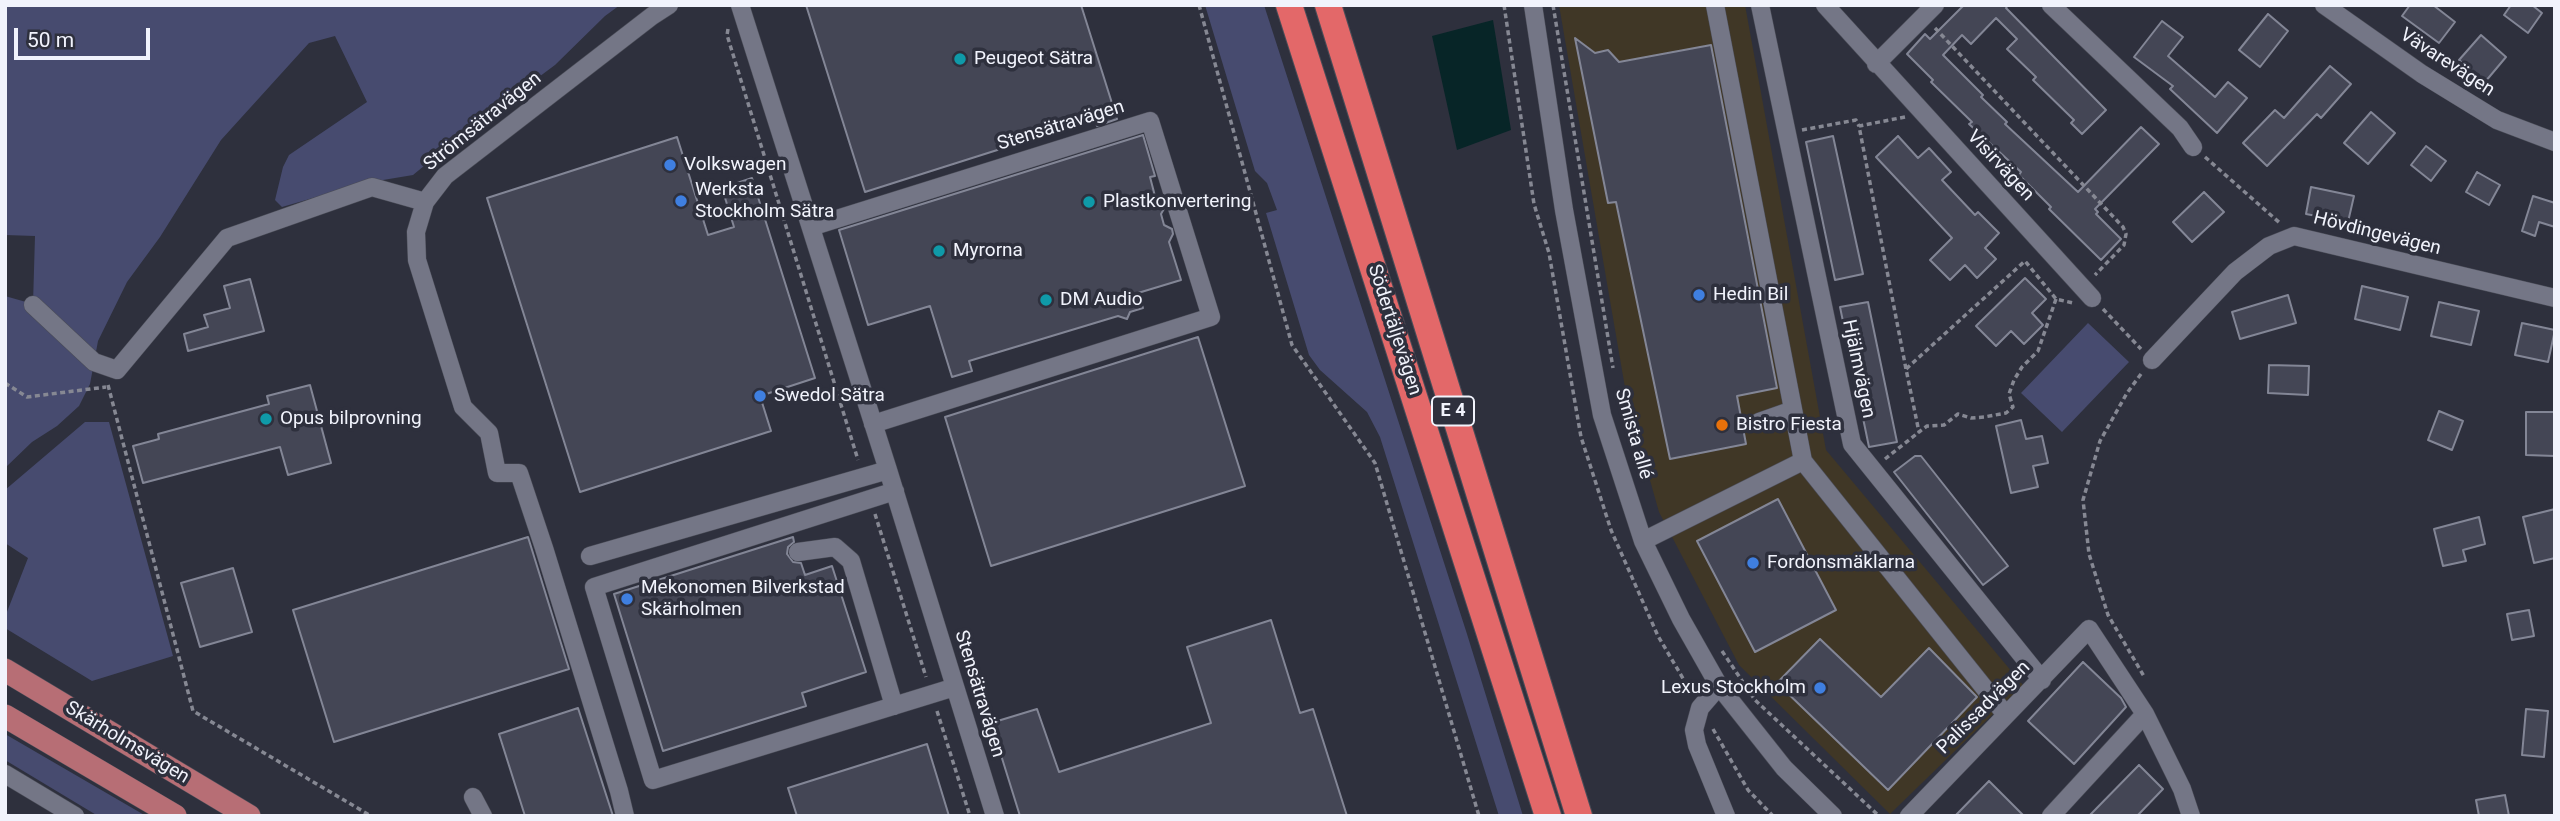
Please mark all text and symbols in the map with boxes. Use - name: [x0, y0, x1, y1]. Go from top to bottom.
- scale bar: [18, 14, 154, 58]
- street label: Vävarevägen: [2395, 24, 2499, 102]
- text: 50 m: [27, 28, 74, 52]
- place label: Peugeot Sätra: [974, 48, 1093, 70]
- marker: Peugeot Sätra: [952, 51, 968, 67]
- street label: Strömsätravägen: [420, 68, 546, 176]
- street label: Stensätravägen: [995, 96, 1127, 156]
- street label: Visirvägen: [1962, 126, 2038, 206]
- place label: Volkswagen: [684, 154, 786, 176]
- marker: Volkswagen: [662, 157, 678, 173]
- place label: Werksta Stockholm Sätra: [695, 179, 834, 223]
- place label: Plastkonvertering: [1103, 191, 1251, 213]
- marker: Werksta Stockholm Sätra: [673, 193, 689, 209]
- marker: Plastkonvertering: [1081, 194, 1097, 210]
- street label: Hövdingevägen: [2311, 207, 2443, 261]
- place label: Myrorna: [953, 240, 1023, 262]
- marker: Myrorna: [931, 243, 947, 259]
- street label: Södertäljevägen: [1362, 262, 1426, 398]
- place label: Hedin Bil: [1713, 284, 1788, 306]
- marker: Hedin Bil: [1691, 287, 1707, 303]
- place label: DM Audio: [1060, 289, 1143, 311]
- marker: DM Audio: [1038, 292, 1054, 308]
- street label: Hjälmvägen: [1836, 318, 1880, 420]
- place label: Swedol Sätra: [774, 385, 885, 407]
- street label: Smista allé: [1609, 386, 1657, 482]
- marker: Swedol Sätra: [752, 388, 768, 404]
- road number: E 4: [1432, 396, 1474, 426]
- place label: Opus bilprovning: [280, 408, 422, 430]
- marker: Opus bilprovning: [258, 411, 274, 427]
- place label: Bistro Fiesta: [1736, 414, 1842, 436]
- marker: Bistro Fiesta: [1714, 417, 1730, 433]
- place label: Fordonsmäklarna: [1767, 552, 1915, 574]
- marker: Fordonsmäklarna: [1745, 555, 1761, 571]
- place label: Mekonomen Bilverkstad Skärholmen: [641, 577, 845, 621]
- marker: Mekonomen Bilverkstad Skärholmen: [619, 591, 635, 607]
- street label: Stensätravägen: [949, 628, 1009, 760]
- street label: Palissadvägen: [1933, 657, 2035, 759]
- place label: Lexus Stockholm: [1661, 677, 1806, 699]
- marker: Lexus Stockholm: [1812, 680, 1828, 696]
- street label: Skärholmsvägen: [61, 697, 193, 789]

